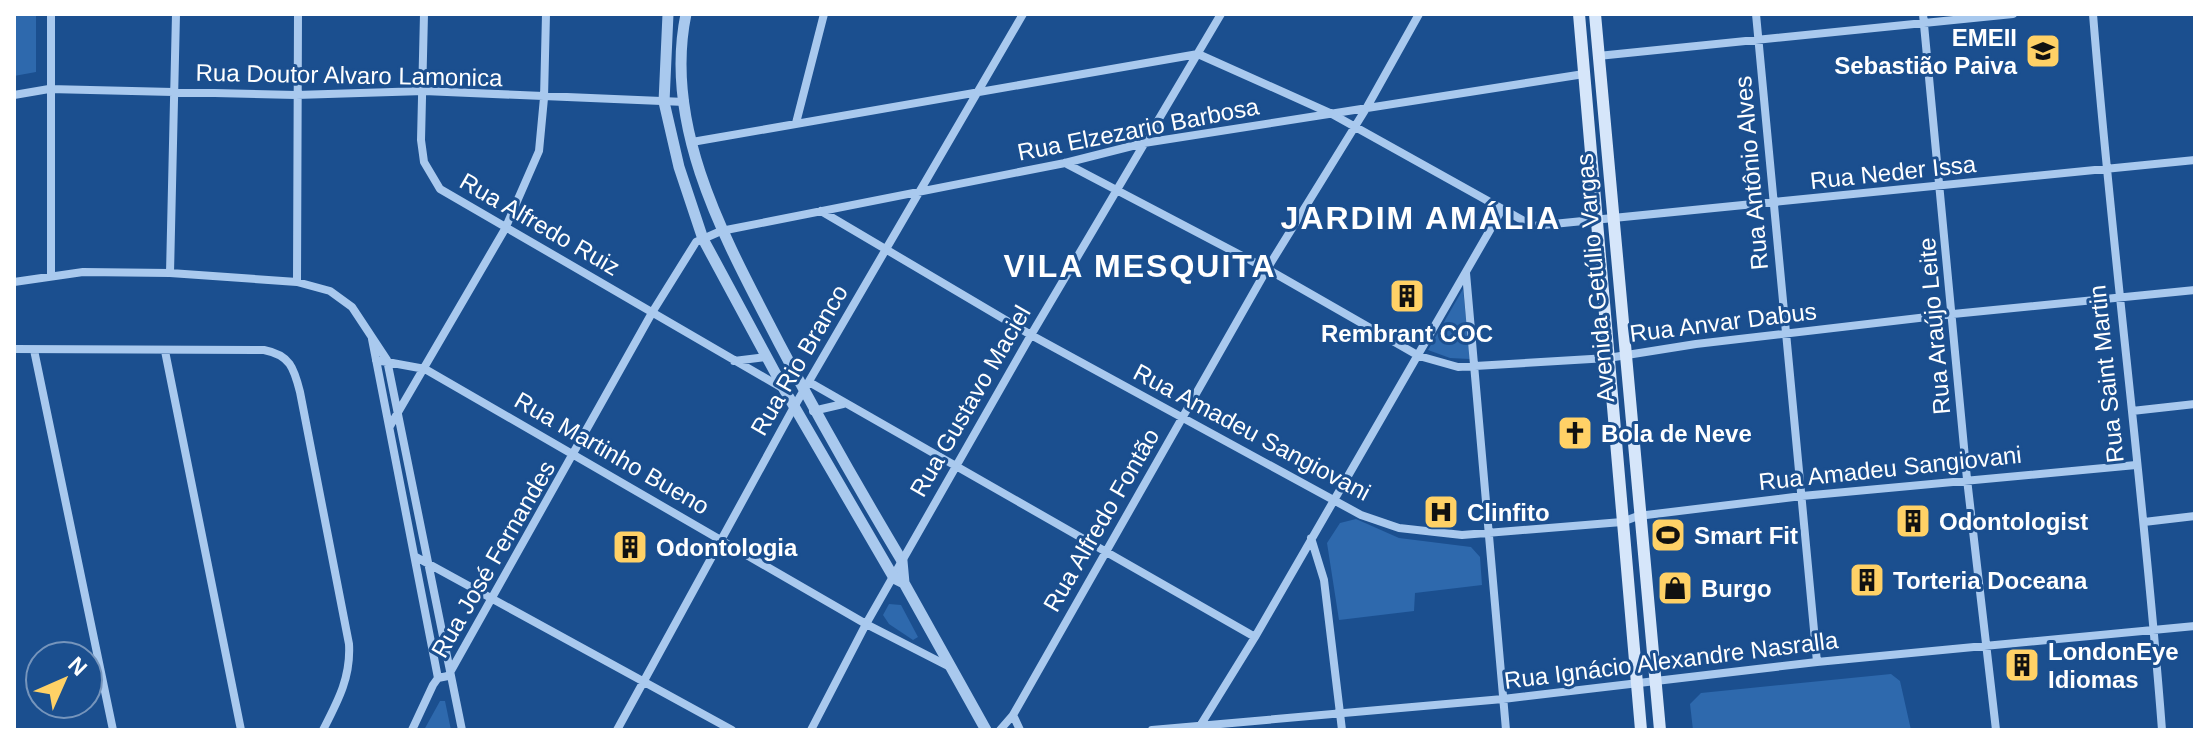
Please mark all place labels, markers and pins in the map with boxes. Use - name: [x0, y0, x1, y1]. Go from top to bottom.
- place label: EMEII Sebastião Paiva: [1834, 24, 2018, 79]
- school or university icon: EMEII Sebastião Paiva: [2024, 32, 2062, 70]
- building icon: Rembrant COC: [1388, 277, 1426, 315]
- place label: Rembrant COC: [1321, 320, 1493, 347]
- church icon: Bola de Neve: [1556, 414, 1594, 452]
- place label: Bola de Neve: [1601, 420, 1752, 447]
- hospital icon: Clinfito: [1422, 493, 1460, 531]
- place label: Clinfito: [1467, 499, 1550, 526]
- building icon: Odontologist: [1894, 502, 1932, 540]
- place label: Odontologist: [1939, 508, 2088, 535]
- sports icon: Smart Fit: [1649, 516, 1687, 554]
- place label: Smart Fit: [1694, 522, 1798, 549]
- building icon: Odontologia: [611, 528, 649, 566]
- place label: Odontologia: [656, 534, 798, 561]
- building icon: Torteria Doceana: [1848, 561, 1886, 599]
- place label: Torteria Doceana: [1893, 567, 2088, 594]
- shop icon: Burgo: [1656, 569, 1694, 607]
- place label: Burgo: [1701, 575, 1772, 602]
- place label: LondonEye Idiomas: [2048, 638, 2179, 693]
- building icon: LondonEye Idiomas: [2003, 646, 2041, 684]

